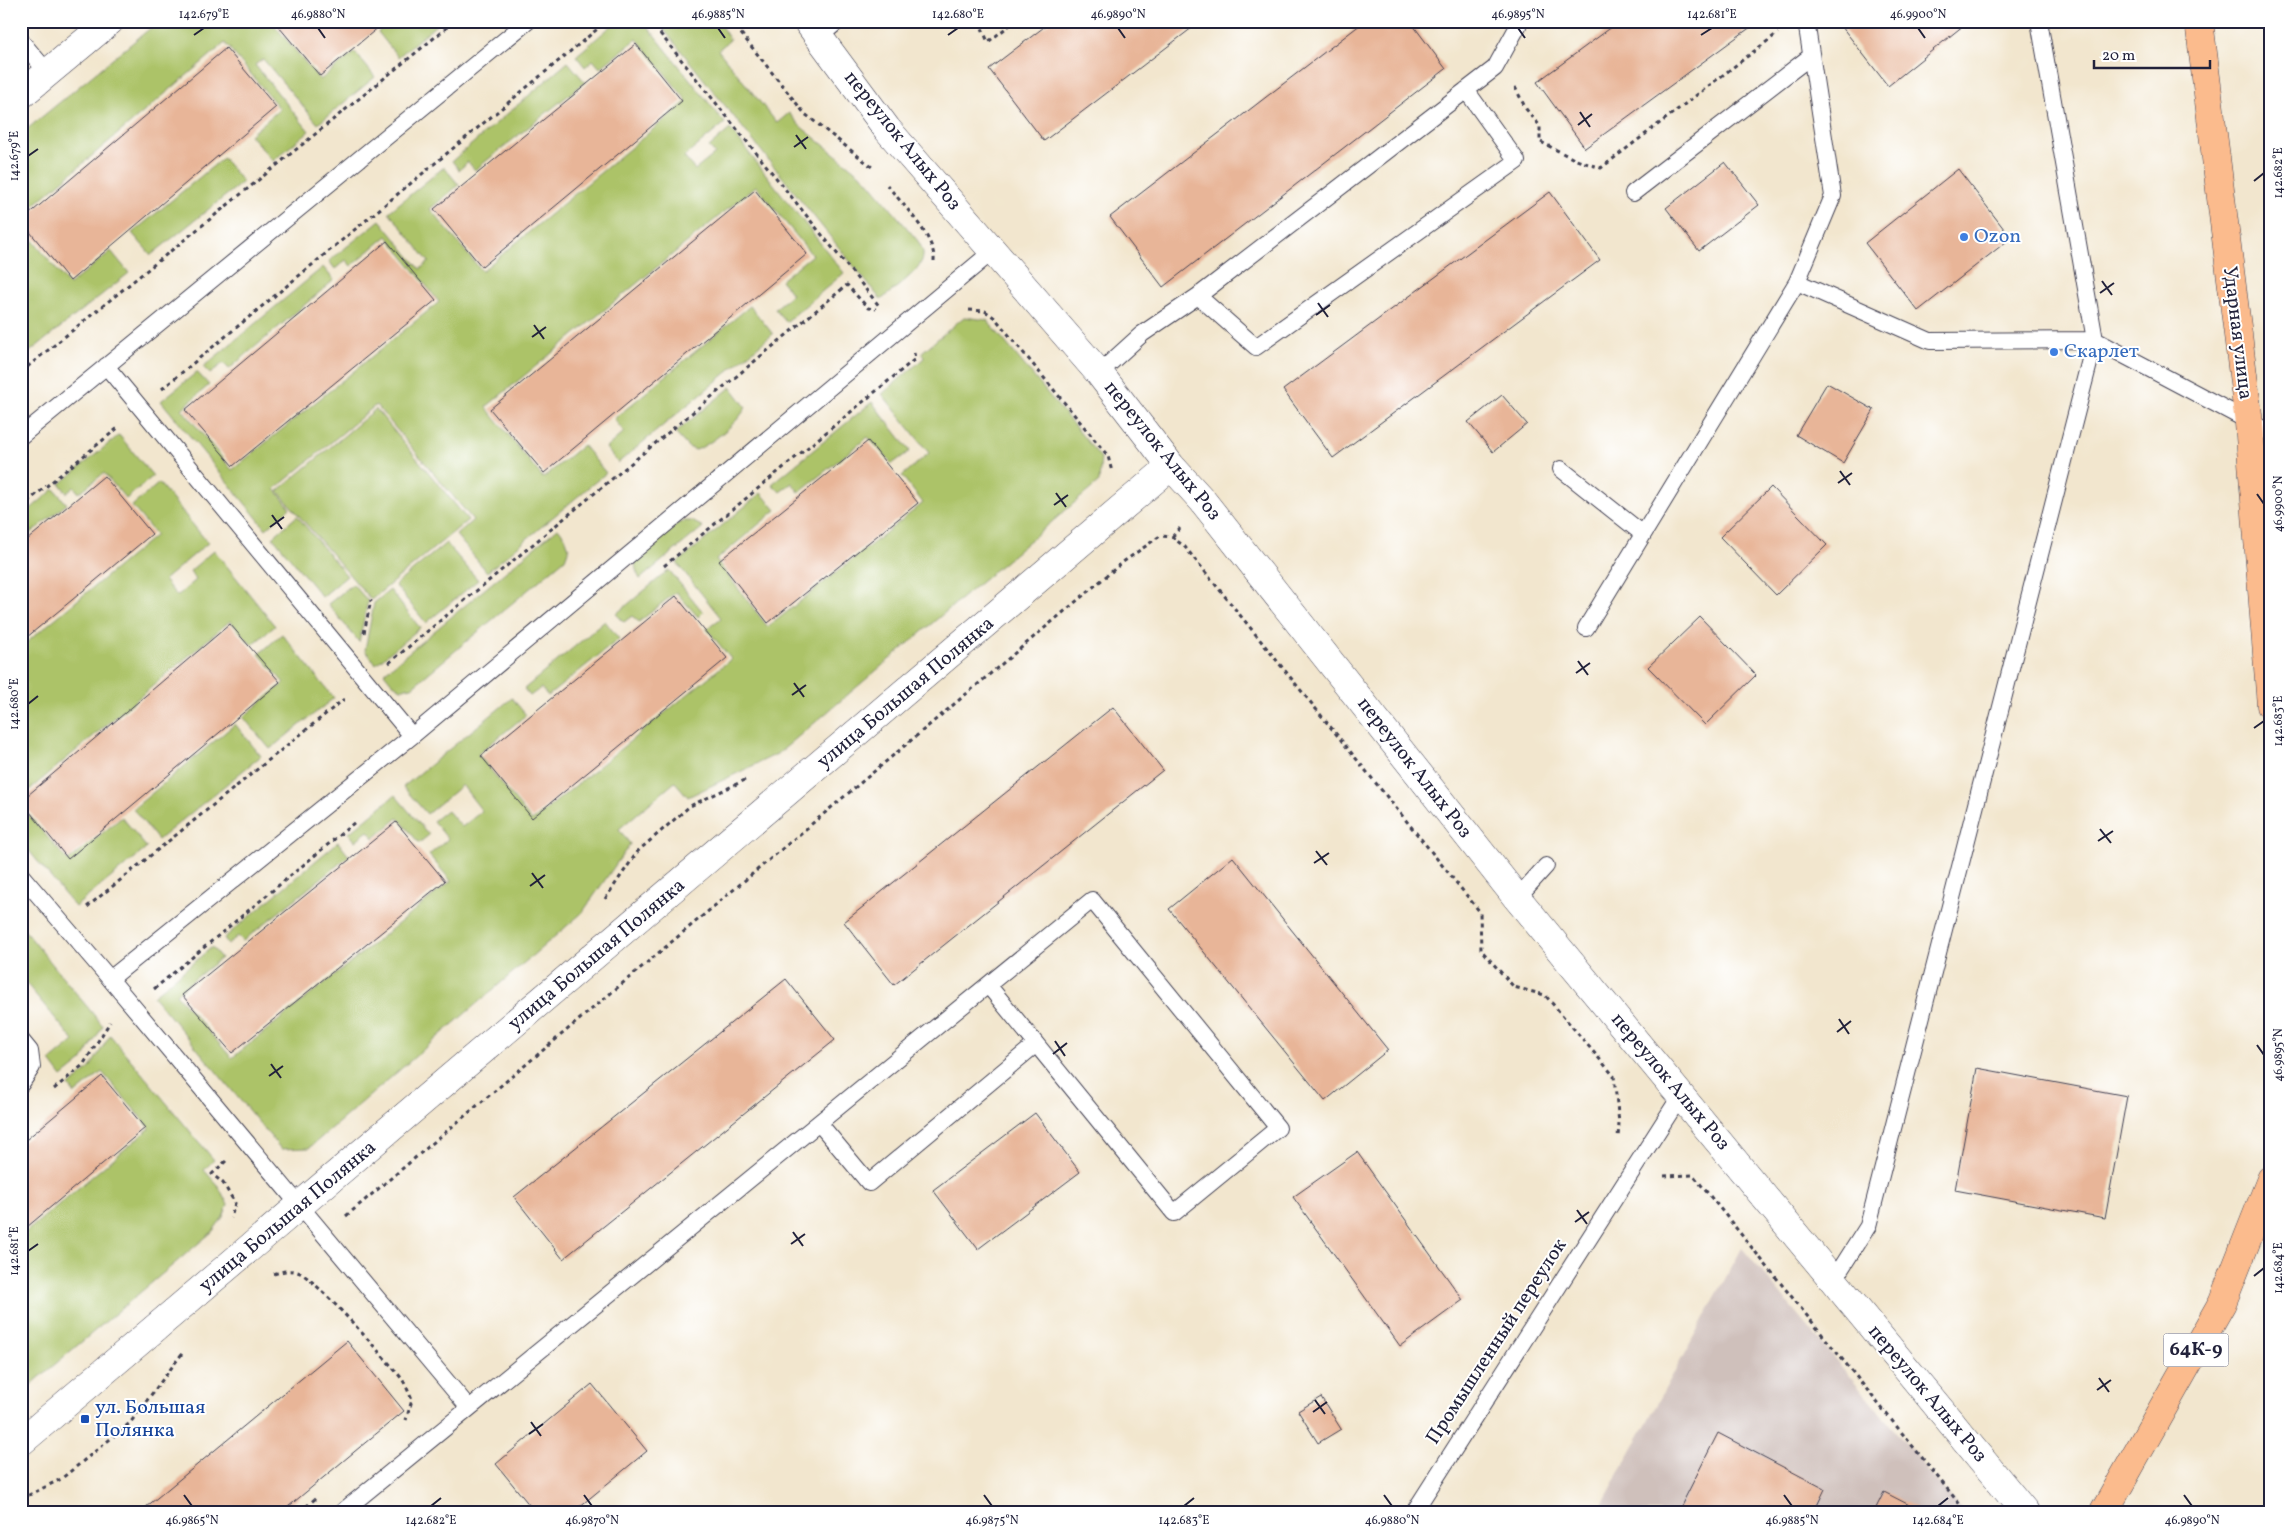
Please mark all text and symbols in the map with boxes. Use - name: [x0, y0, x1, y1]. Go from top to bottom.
- text: 142.679°E: [179, 7, 229, 23]
- text: 46.9880°N: [291, 7, 345, 23]
- text: 46.9885°N: [691, 7, 745, 23]
- text: 142.680°E: [932, 7, 984, 23]
- text: 46.9890°N: [1090, 7, 1146, 23]
- text: 46.9895°N: [1491, 7, 1545, 23]
- text: 142.681°E: [1687, 7, 1737, 23]
- text: 46.9900°N: [1890, 7, 1946, 23]
- scale bar: [2094, 38, 2211, 70]
- text: 20 m: [2102, 46, 2135, 67]
- street label: переулок Алых Роз: [837, 65, 967, 217]
- text: 142.679°E: [7, 131, 23, 181]
- text: 142.682°E: [2271, 147, 2287, 199]
- place label: Ozon: [1974, 223, 2021, 251]
- marker: Ozon: [1958, 231, 1970, 243]
- street label: Ударная улица: [2215, 265, 2259, 401]
- place label: Скарлет: [2064, 338, 2139, 366]
- marker: Скарлет: [2048, 346, 2060, 358]
- street label: переулок Алых Роз: [1097, 375, 1227, 527]
- text: 46.9900°N: [2271, 476, 2287, 532]
- street label: улица Большая Полянка: [811, 610, 1001, 776]
- text: 142.680°E: [7, 678, 23, 730]
- street label: переулок Алых Роз: [1350, 691, 1478, 845]
- text: 142.683°E: [2271, 695, 2287, 747]
- street label: улица Большая Полянка: [502, 872, 692, 1038]
- street label: переулок Алых Роз: [1604, 1007, 1736, 1157]
- text: 46.9895°N: [2271, 1028, 2287, 1082]
- street label: улица Большая Полянка: [193, 1134, 383, 1300]
- text: 142.681°E: [7, 1226, 23, 1276]
- street label: Промышленный переулок: [1420, 1233, 1574, 1450]
- text: 142.684°E: [2271, 1242, 2287, 1294]
- street label: переулок Алых Роз: [1861, 1319, 1993, 1469]
- road number: 64К-9: [2164, 1334, 2228, 1366]
- place label: ул. Большая Полянка: [95, 1394, 205, 1445]
- marker: ул. Большая Полянка: [79, 1413, 91, 1425]
- text: 46.9865°N: [165, 1513, 219, 1529]
- text: 142.682°E: [405, 1513, 457, 1529]
- text: 46.9870°N: [565, 1513, 619, 1529]
- text: 46.9875°N: [965, 1513, 1019, 1529]
- text: 142.683°E: [1158, 1513, 1210, 1529]
- text: 46.9880°N: [1365, 1513, 1419, 1529]
- text: 46.9885°N: [1765, 1513, 1819, 1529]
- text: 142.684°E: [1912, 1513, 1964, 1529]
- text: 46.9890°N: [2164, 1513, 2220, 1529]

